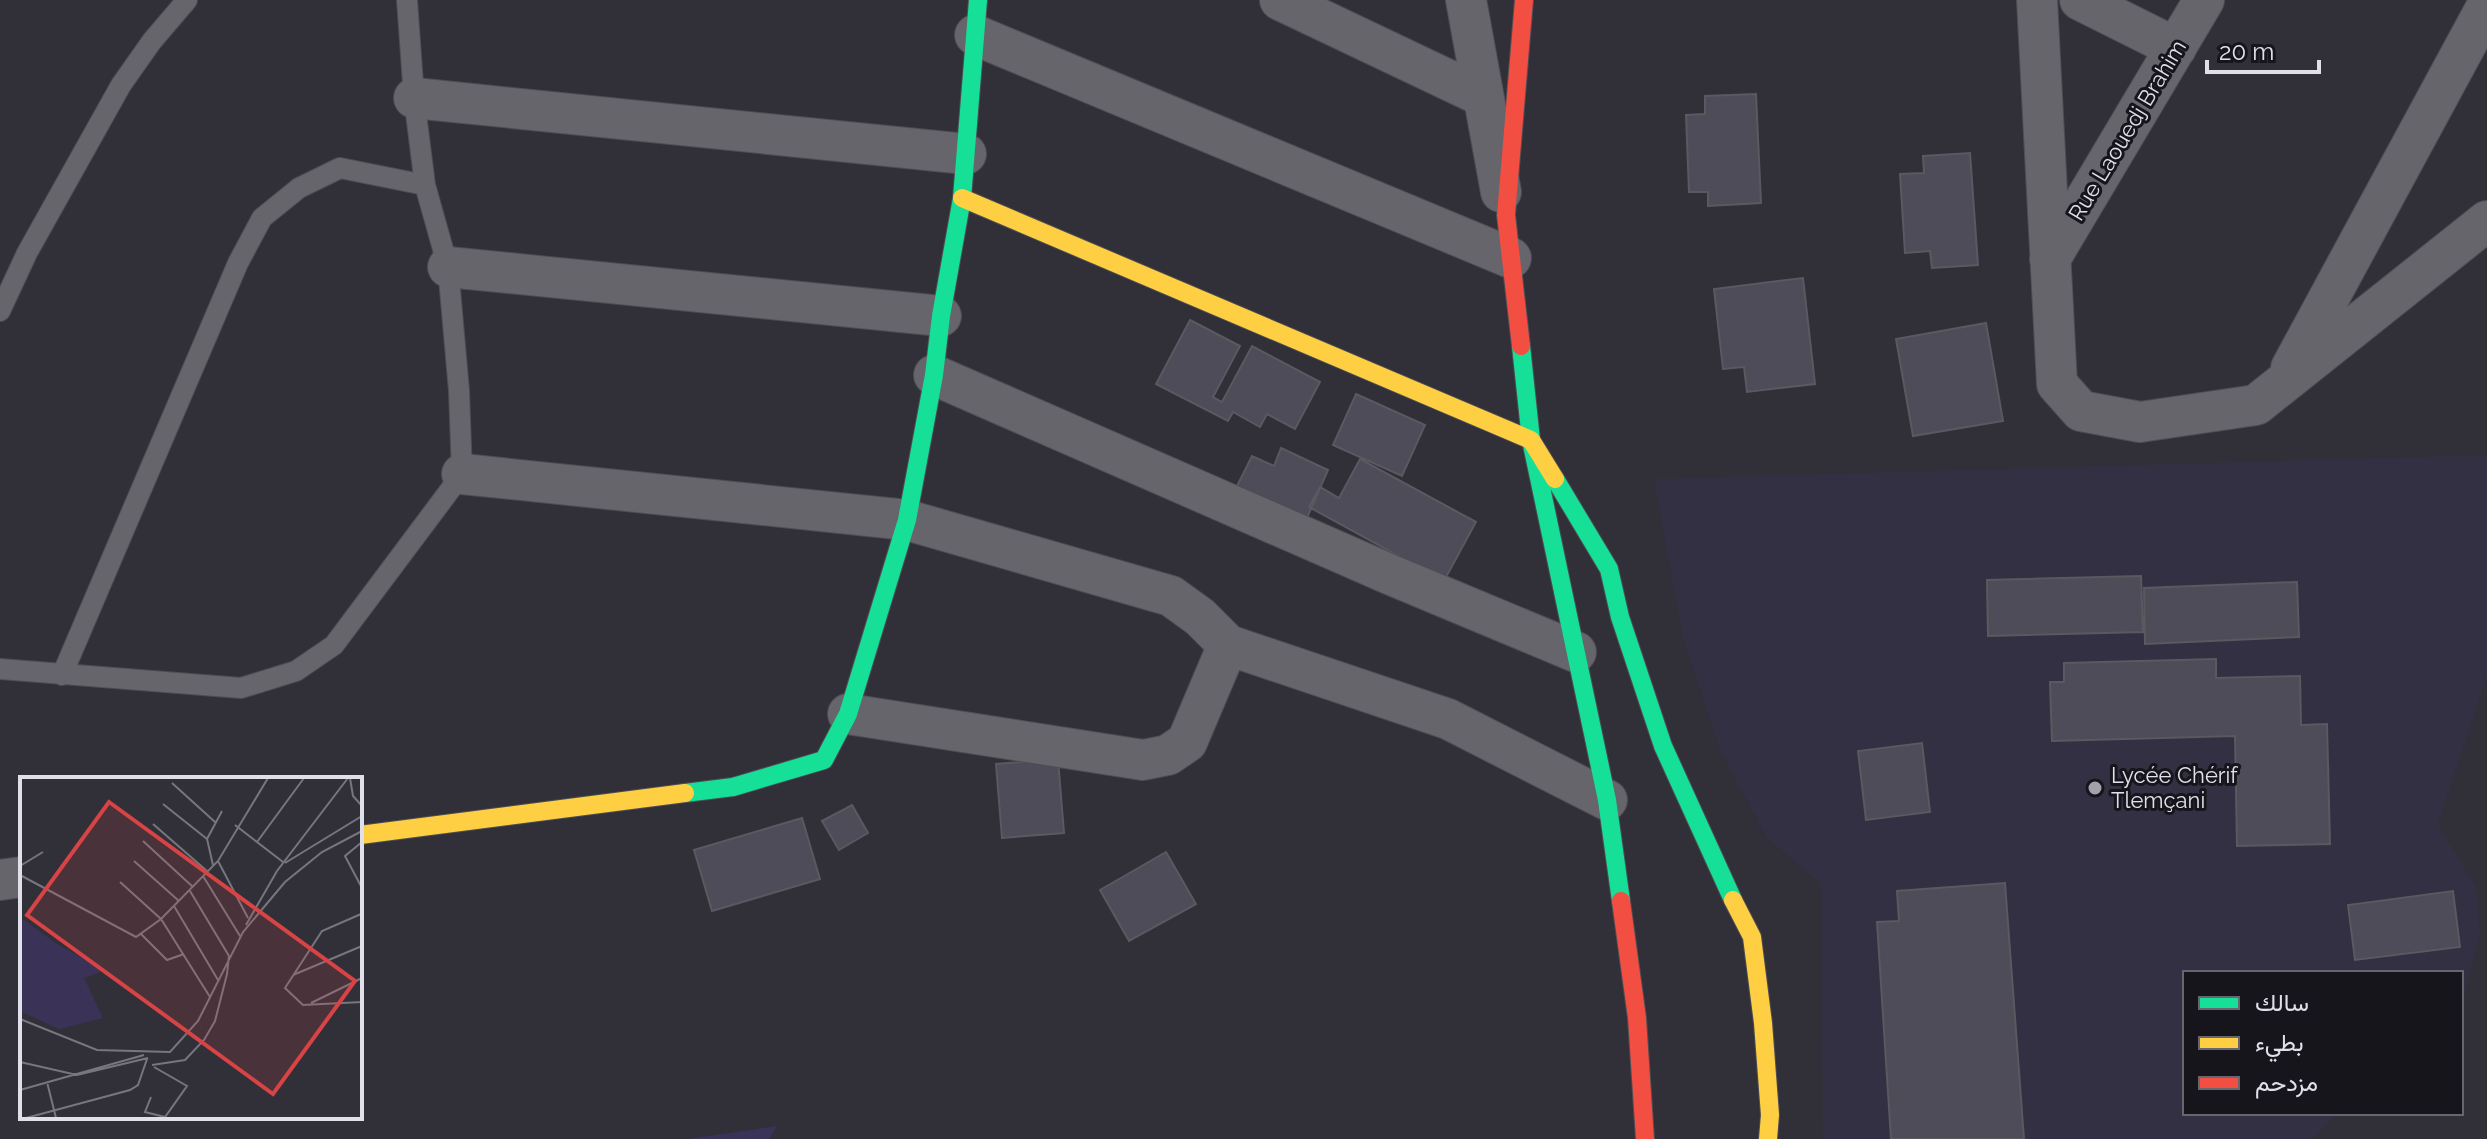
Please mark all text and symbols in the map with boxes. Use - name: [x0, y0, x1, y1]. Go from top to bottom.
- scale bar: [2207, 24, 2319, 74]
- street label: Rue Laouedj Brahim: [2063, 35, 2191, 225]
- text: 20 m: [2219, 37, 2274, 66]
- place label: Lycée Chérif Tlemçani: [2111, 762, 2238, 813]
- inset map: [20, 777, 362, 1119]
- marker: Lycée Chérif Tlemçani: [2086, 779, 2104, 797]
- legend: [2183, 971, 2463, 1115]
- text: سالك: [2255, 988, 2309, 1017]
- text: بطيء: [2255, 1028, 2304, 1062]
- text: مزدحم: [2255, 1068, 2318, 1099]

